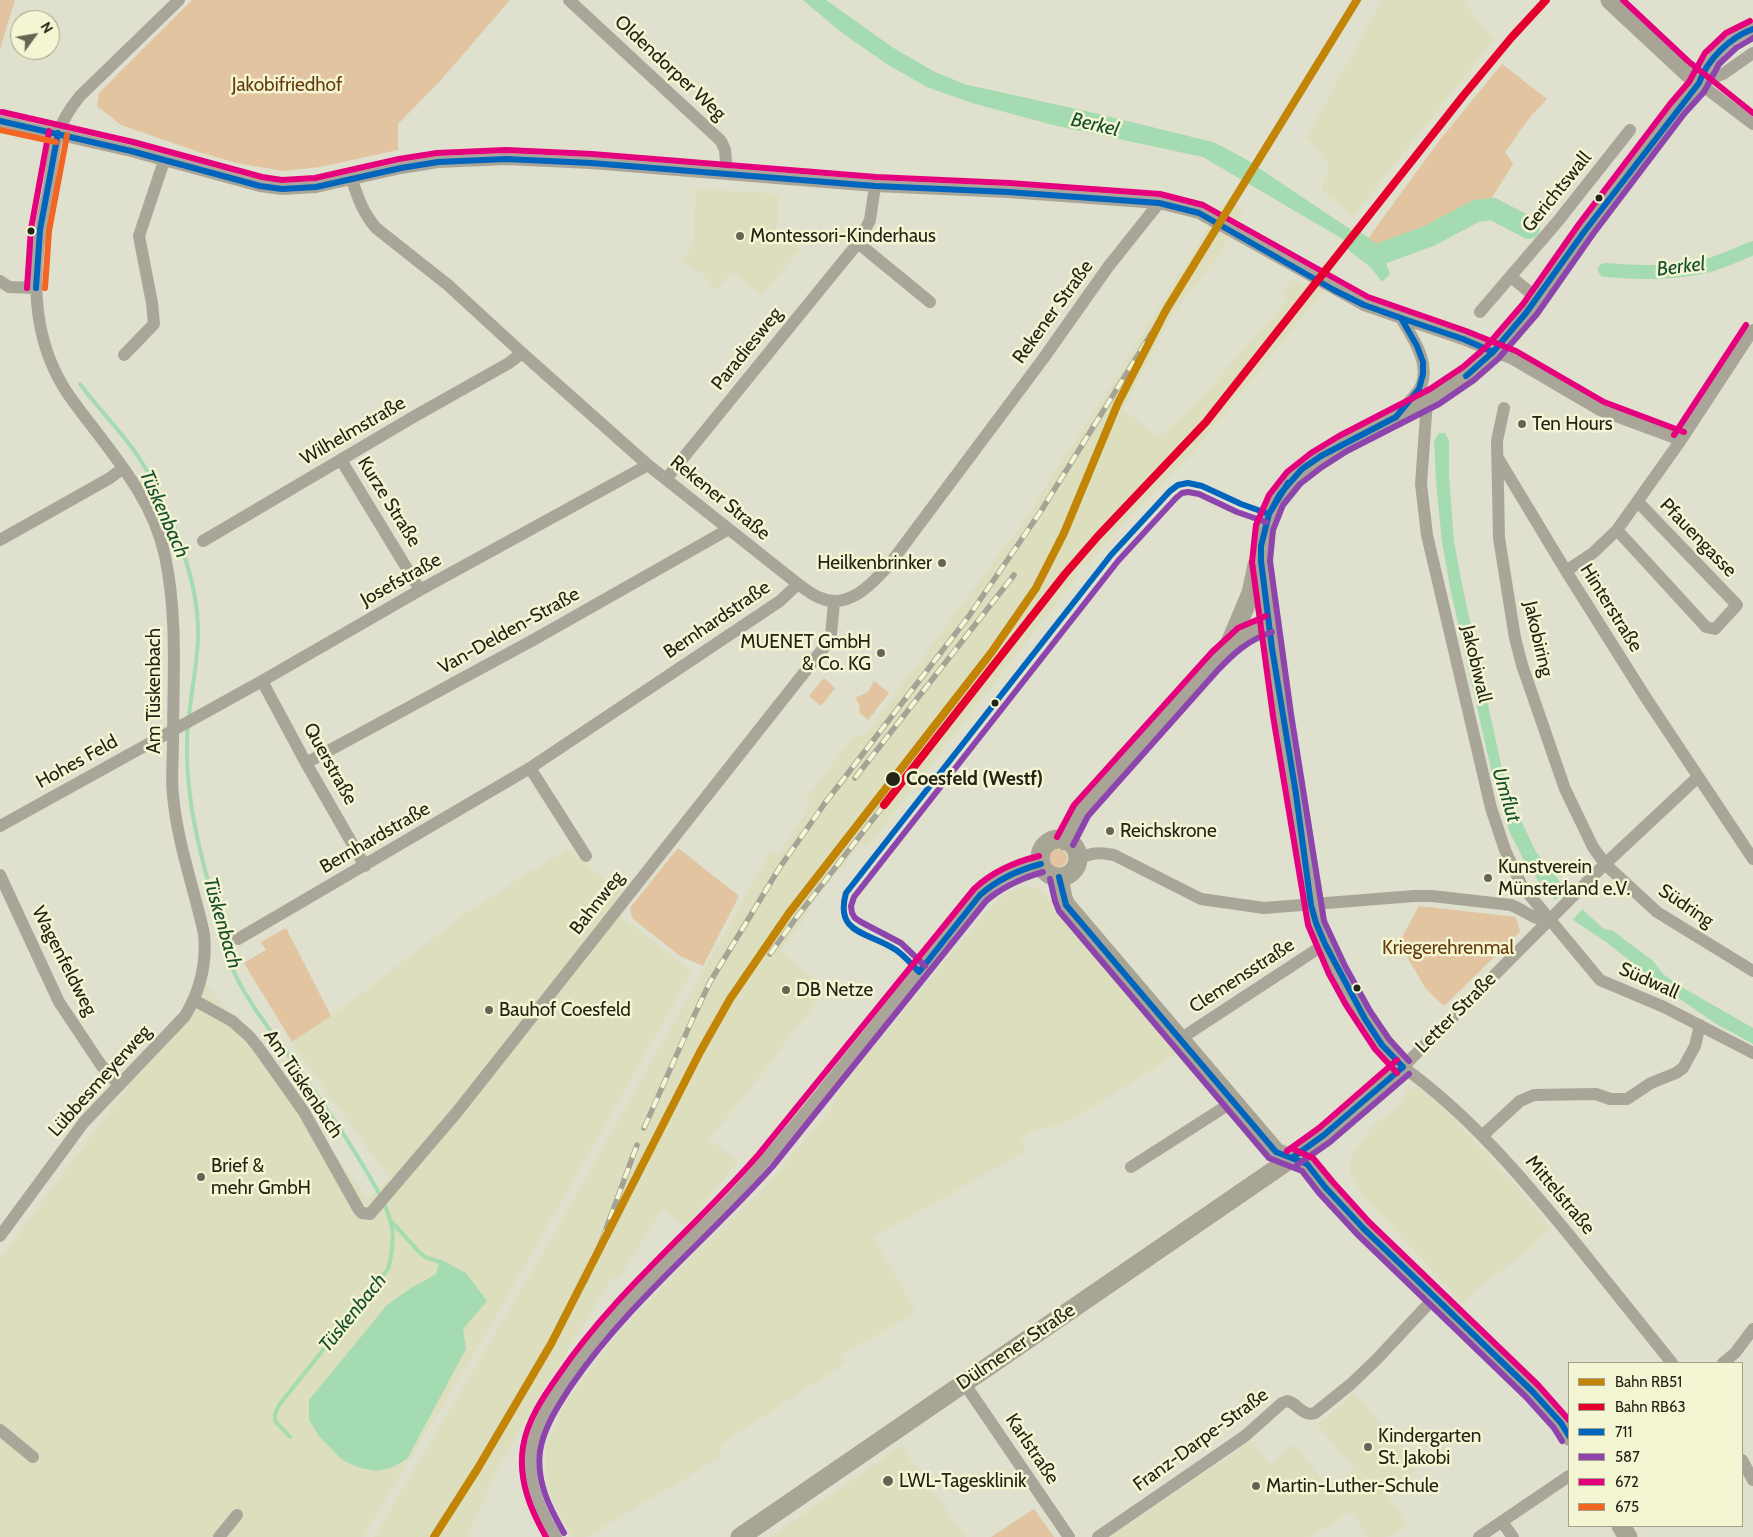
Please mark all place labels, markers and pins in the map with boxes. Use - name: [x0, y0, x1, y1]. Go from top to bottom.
- unlabelled marker: [1594, 193, 1604, 203]
- place label: Montessori-Kinderhaus: [750, 225, 936, 247]
- unlabelled marker: [26, 226, 36, 236]
- marker: Montessori-Kinderhaus: [734, 230, 746, 242]
- place label: Ten Hours: [1532, 413, 1613, 435]
- marker: Ten Hours: [1516, 418, 1528, 430]
- place label: Heilkenbrinker: [817, 552, 932, 574]
- marker: Heilkenbrinker: [936, 557, 948, 569]
- place label: MUENET GmbH & Co. KG: [740, 631, 871, 675]
- marker: MUENET GmbH & Co. KG: [875, 647, 887, 659]
- unlabelled marker: [990, 698, 1000, 708]
- place label: Coesfeld (Westf): [906, 768, 1043, 790]
- marker: Coesfeld (Westf): [884, 770, 902, 788]
- place label: Reichskrone: [1120, 820, 1217, 842]
- marker: Reichskrone: [1104, 825, 1116, 837]
- place label: Kunstverein Münsterland e.V.: [1498, 856, 1630, 900]
- marker: Kunstverein Münsterland e.V.: [1482, 872, 1494, 884]
- place label: DB Netze: [796, 979, 873, 1001]
- unlabelled marker: [1352, 983, 1362, 993]
- marker: DB Netze: [780, 984, 792, 996]
- place label: Bauhof Coesfeld: [499, 999, 631, 1021]
- marker: Bauhof Coesfeld: [483, 1004, 495, 1016]
- place label: Brief & mehr GmbH: [211, 1155, 311, 1199]
- marker: Brief & mehr GmbH: [195, 1171, 207, 1183]
- place label: Kindergarten St. Jakobi: [1378, 1425, 1481, 1469]
- marker: Kindergarten St. Jakobi: [1362, 1441, 1374, 1453]
- place label: LWL-Tagesklinik: [899, 1470, 1026, 1492]
- marker: LWL-Tagesklinik: [881, 1474, 895, 1488]
- place label: Martin-Luther-Schule: [1266, 1475, 1439, 1497]
- marker: Martin-Luther-Schule: [1250, 1480, 1262, 1492]

